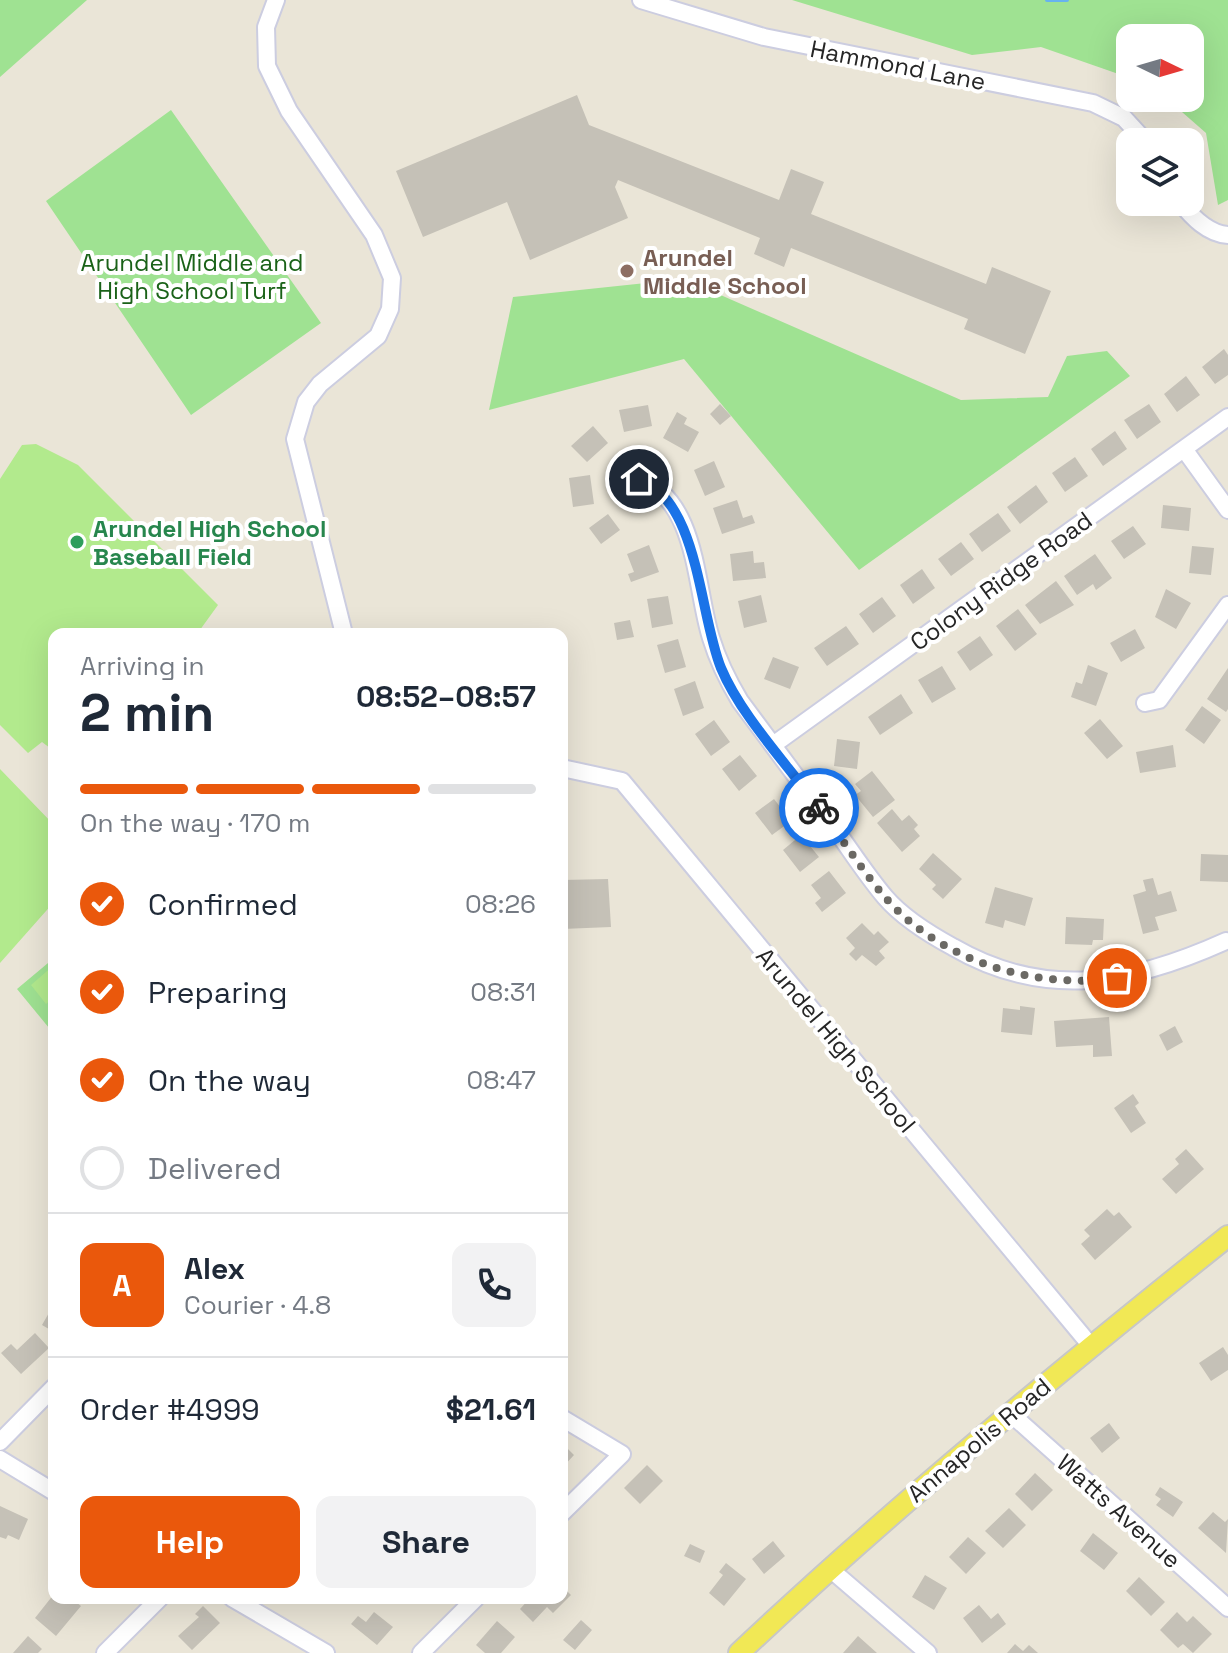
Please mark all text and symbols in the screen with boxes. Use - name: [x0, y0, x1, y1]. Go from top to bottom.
- north arrow: [1116, 24, 1204, 112]
- map controls: [1116, 24, 1204, 216]
- street label: Hammond Lane: [808, 33, 988, 97]
- button: layers: [1116, 128, 1204, 216]
- place label: Arundel Middle School: [643, 242, 807, 301]
- park label: Arundel Middle and High School Turf: [80, 247, 304, 306]
- marker: Arundel Middle School: [618, 262, 636, 280]
- pin: [605, 445, 673, 513]
- icon: home: [617, 457, 661, 501]
- street label: Colony Ridge Road: [904, 505, 1098, 657]
- place label: Arundel High School Baseball Field: [93, 513, 326, 572]
- marker: Arundel High School Baseball Field: [68, 533, 86, 551]
- text: Arriving in: [80, 649, 204, 683]
- text: 08:52–08:57: [356, 677, 536, 716]
- text: 2 min: [80, 680, 214, 746]
- courier: [779, 768, 859, 848]
- icon: bike: [797, 786, 841, 830]
- text: On the way · 170 m: [80, 806, 310, 840]
- icon: check: [80, 882, 124, 926]
- text: Confirmed: [148, 885, 298, 924]
- text: 08:26: [465, 887, 536, 921]
- street label: Arundel High School: [749, 941, 923, 1139]
- pin: [1083, 944, 1151, 1012]
- icon: bag: [1095, 956, 1139, 1000]
- icon: check: [80, 970, 124, 1014]
- text: Preparing: [148, 973, 287, 1012]
- text: 08:31: [470, 975, 536, 1009]
- icon: check: [80, 1058, 124, 1102]
- text: On the way: [148, 1061, 311, 1100]
- text: 08:47: [466, 1063, 536, 1097]
- text: Delivered: [148, 1149, 282, 1188]
- button: phone: [452, 1243, 536, 1327]
- text: Alex: [184, 1249, 245, 1288]
- text: A: [112, 1266, 132, 1305]
- text: Courier · 4.8: [184, 1288, 331, 1322]
- street label: Annapolis Road: [901, 1371, 1057, 1509]
- text: Order #4999: [80, 1390, 260, 1429]
- text: $21.61: [446, 1390, 536, 1429]
- street label: Watts Avenue: [1050, 1447, 1188, 1575]
- button: Help: [80, 1496, 300, 1588]
- button: Share: [316, 1496, 536, 1588]

